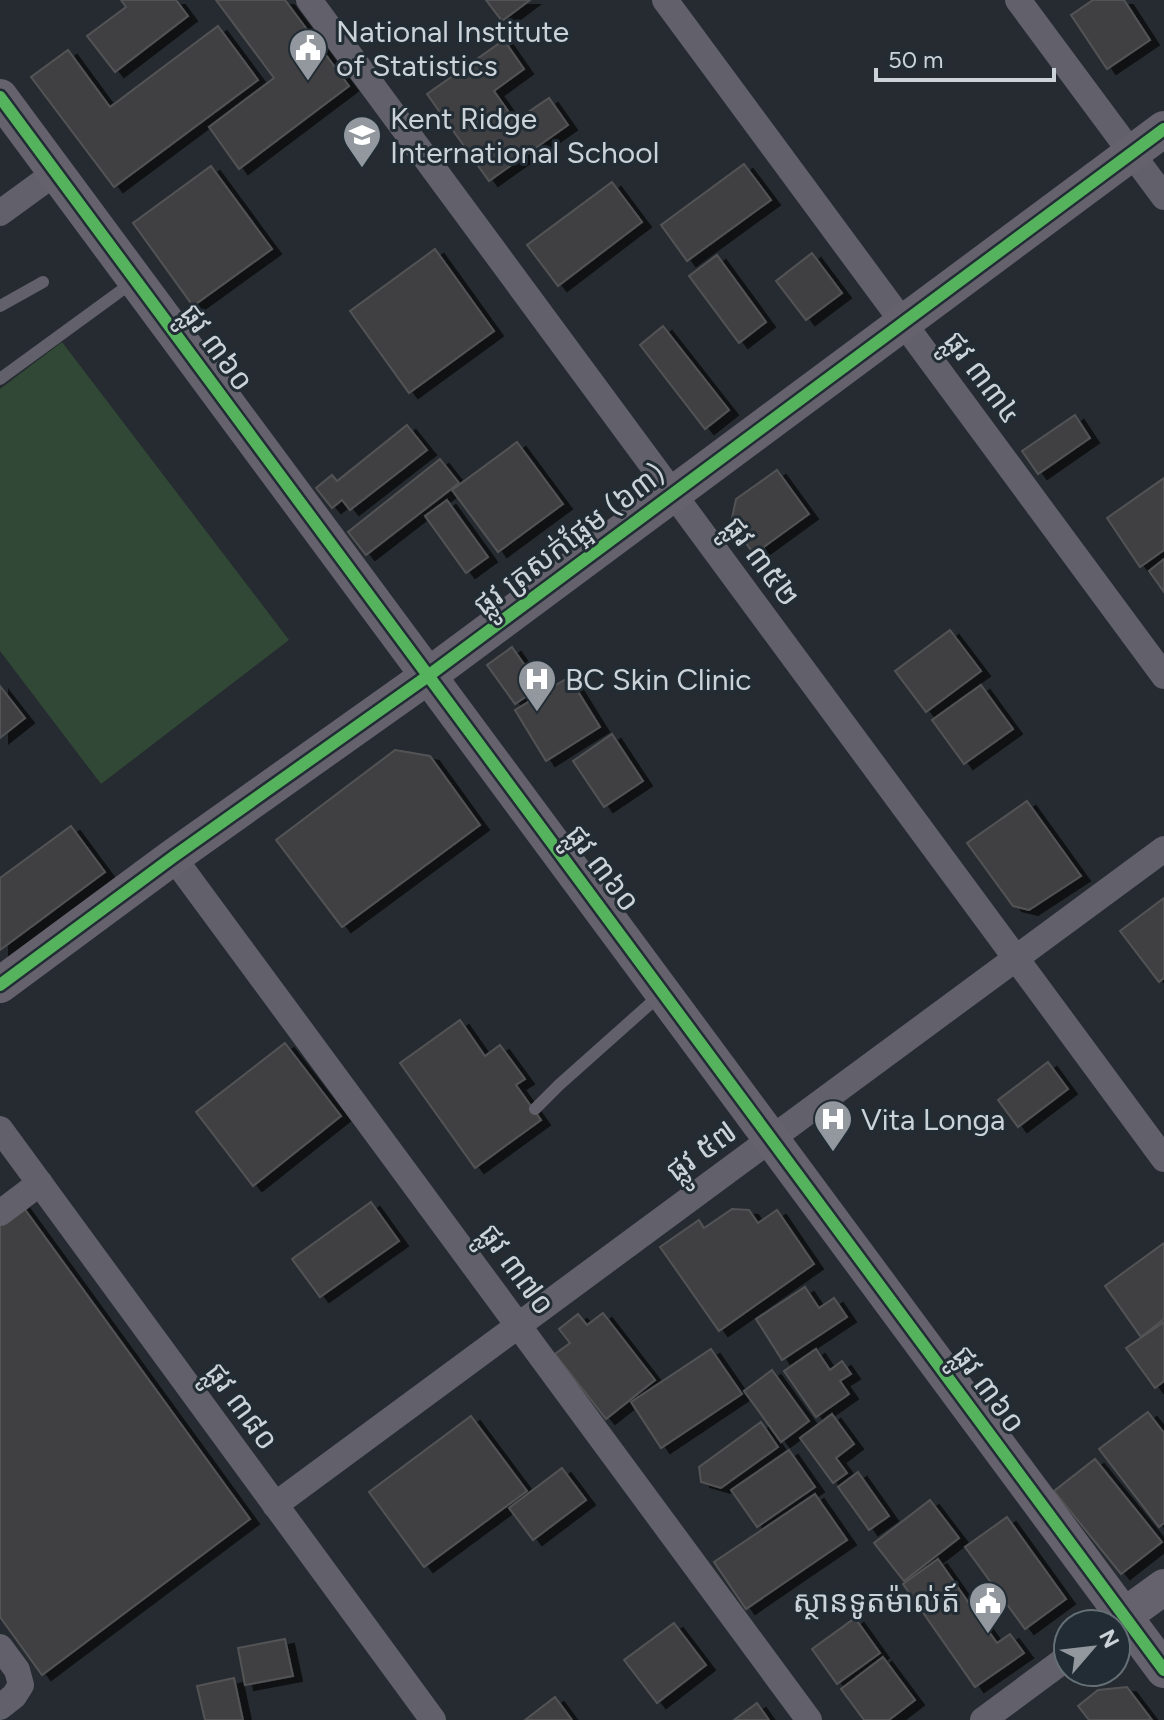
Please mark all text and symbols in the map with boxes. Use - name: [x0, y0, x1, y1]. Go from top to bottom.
- place label: National Institute of Statistics: [336, 13, 569, 84]
- public building icon: National Institute of Statistics: [287, 27, 329, 82]
- scale bar: [876, 32, 1054, 82]
- text: 50 m: [888, 45, 944, 74]
- place label: Kent Ridge International School: [390, 100, 659, 171]
- school or university icon: Kent Ridge International School: [341, 114, 383, 169]
- street label: ផ្លូវ ៣៦០: [166, 296, 261, 403]
- street label: ផ្លូវ ៣៣៤: [930, 323, 1030, 436]
- street label: ផ្លូវ ត្រសក់ផ្អែម (៦៣): [466, 455, 677, 630]
- street label: ផ្លូវ ៣៥២: [710, 508, 808, 618]
- hospital icon: BC Skin Clinic: [516, 658, 558, 713]
- place label: BC Skin Clinic: [565, 661, 752, 698]
- street label: ផ្លូវ ៣៦០: [552, 817, 648, 924]
- hospital icon: Vita Longa: [812, 1098, 854, 1153]
- place label: Vita Longa: [861, 1101, 1005, 1138]
- street label: ផ្លូវ ៥៧: [658, 1113, 748, 1195]
- street label: ផ្លូវ ៣៧០: [465, 1216, 563, 1327]
- street label: ផ្លូវ ៣៦០: [938, 1338, 1033, 1445]
- street label: ផ្លូវ ៣៨០: [191, 1355, 286, 1462]
- public building icon: ស្ថានទូតម៉ាល់ត៍: [967, 1580, 1009, 1635]
- place label: ស្ថានទូតម៉ាល់ត៍: [793, 1583, 960, 1620]
- north arrow: [1052, 1608, 1132, 1688]
- text: N: [1093, 1625, 1125, 1653]

